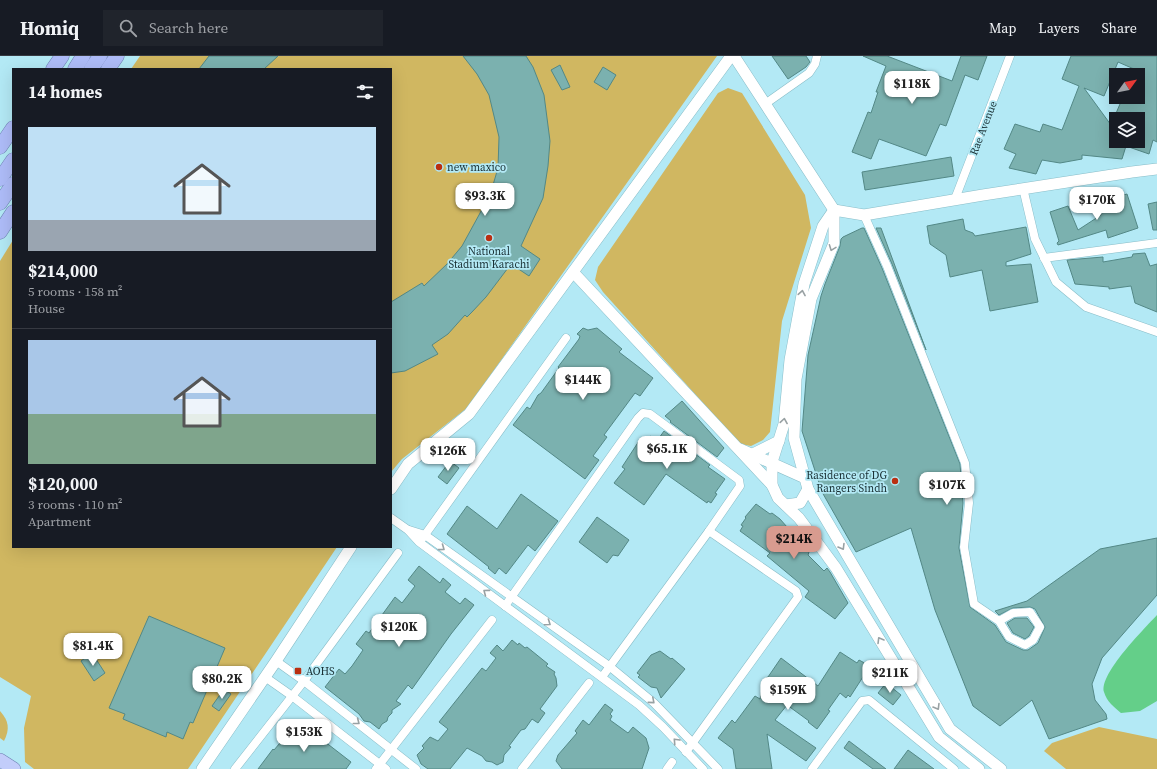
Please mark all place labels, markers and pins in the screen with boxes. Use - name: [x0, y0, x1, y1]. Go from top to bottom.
- pin: $118K: [884, 71, 940, 105]
- place label: new maxico: [447, 160, 506, 175]
- marker: new maxico: [434, 162, 444, 172]
- pin: $93.3K: [452, 183, 518, 217]
- pin: $170K: [1069, 187, 1125, 221]
- marker: National Stadium Karachi: [484, 233, 494, 243]
- place label: National Stadium Karachi: [448, 244, 530, 272]
- pin: $144K: [555, 367, 611, 401]
- pin: $65.1K: [634, 436, 700, 470]
- pin: $126K: [420, 438, 476, 472]
- place label: Rasidence of DG Rangers Sindh: [806, 468, 887, 496]
- pin: $107K: [919, 472, 975, 506]
- marker: Rasidence of DG Rangers Sindh: [890, 476, 900, 486]
- pin: $214K: [766, 526, 822, 560]
- pin: $120K: [371, 614, 427, 648]
- pin: $81.4K: [60, 633, 126, 667]
- pin: $211K: [862, 660, 918, 694]
- place label: AOHS: [306, 664, 335, 679]
- pin: $80.2K: [189, 666, 255, 700]
- marker: AOHS: [293, 666, 303, 676]
- pin: $159K: [760, 677, 816, 711]
- pin: $153K: [276, 719, 332, 753]

